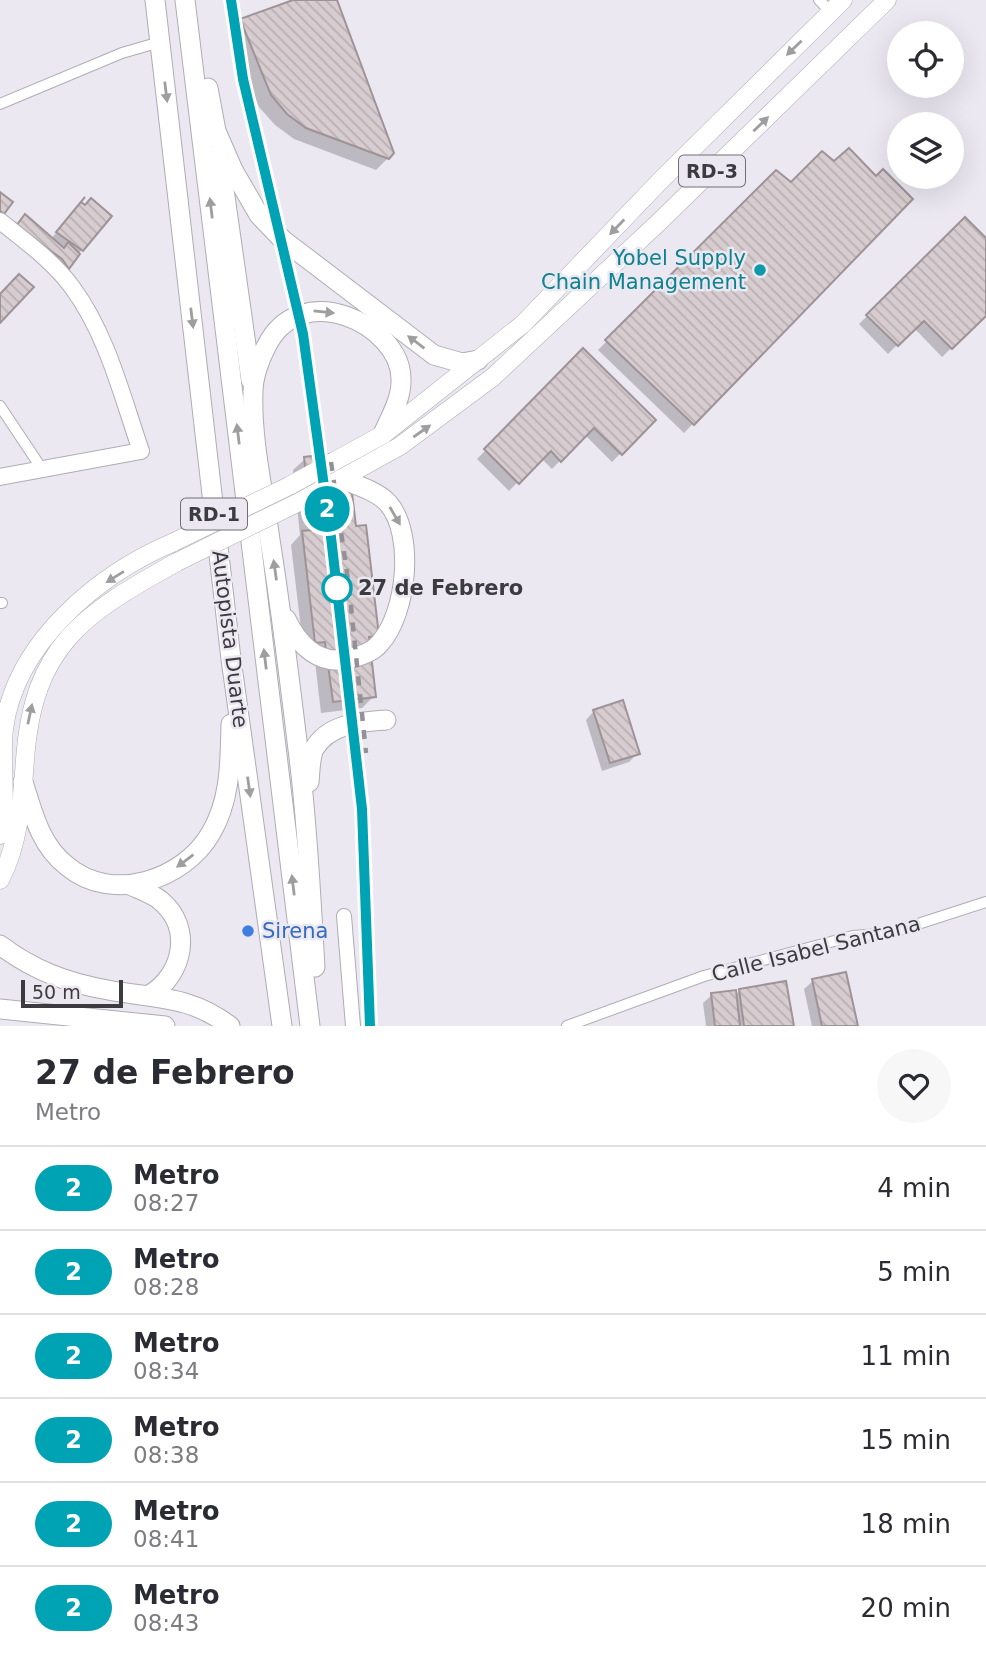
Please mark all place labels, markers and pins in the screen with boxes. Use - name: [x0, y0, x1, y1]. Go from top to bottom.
- place label: Yobel Supply Chain Management: [541, 246, 746, 294]
- marker: Yobel Supply Chain Management: [752, 262, 768, 278]
- marker: 27 de Febrero: [322, 573, 352, 603]
- place label: 27 de Febrero: [358, 576, 523, 600]
- place label: Sirena: [262, 919, 328, 943]
- marker: Sirena: [240, 923, 256, 939]

